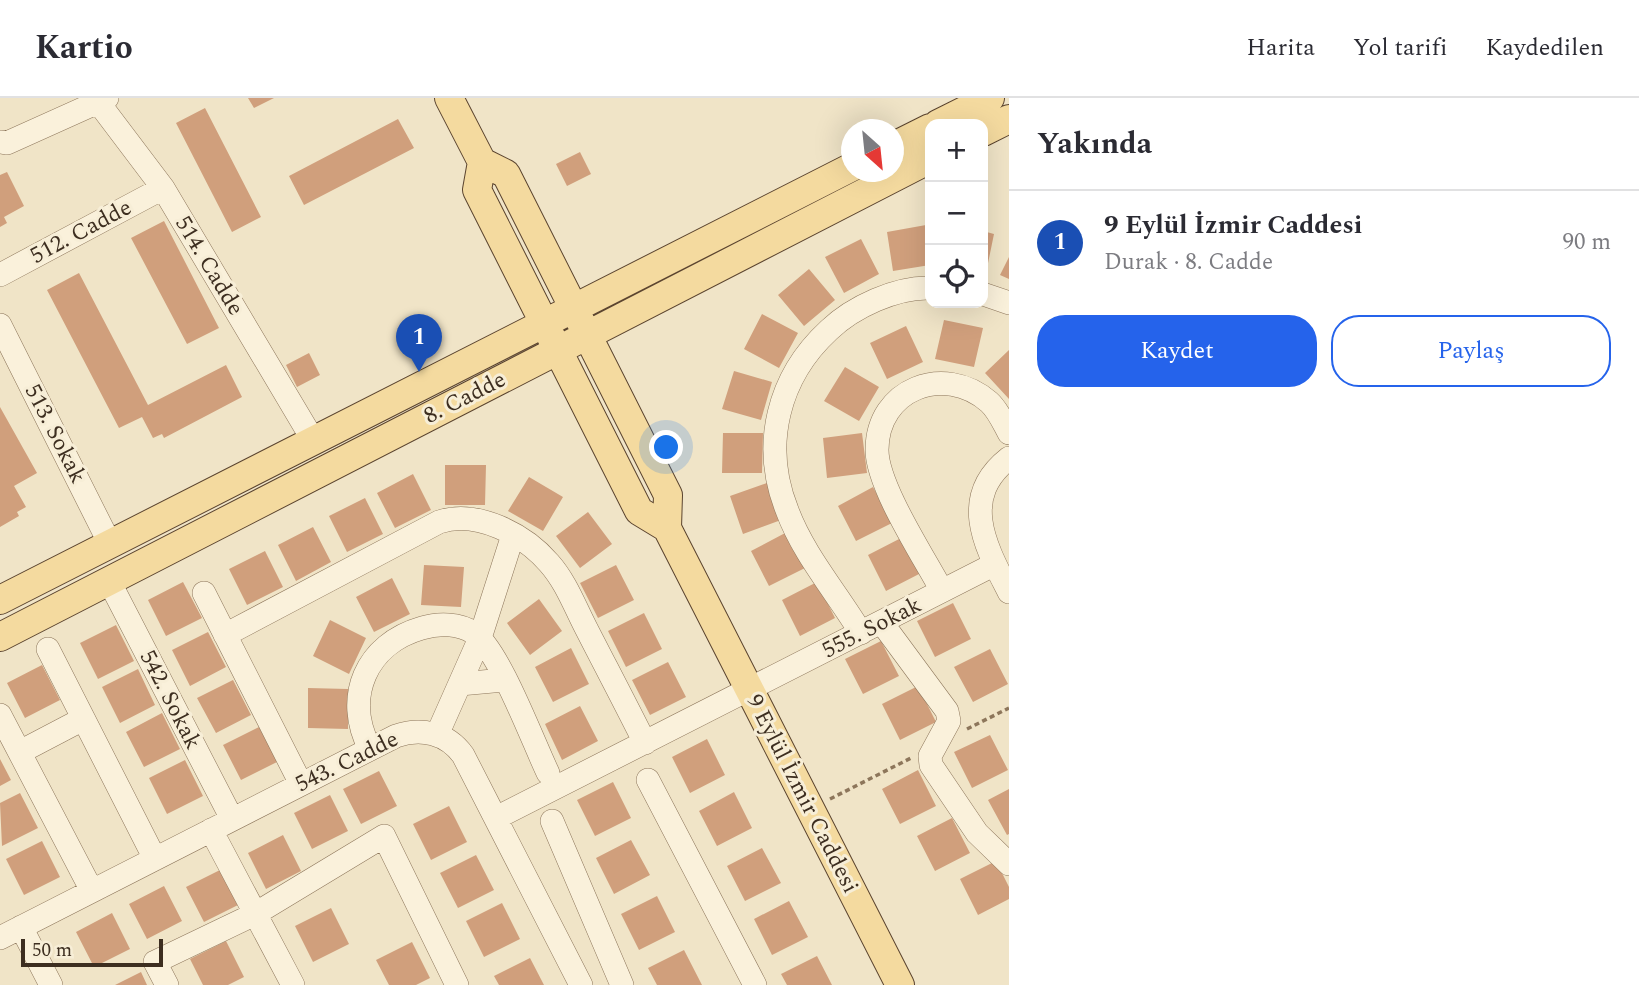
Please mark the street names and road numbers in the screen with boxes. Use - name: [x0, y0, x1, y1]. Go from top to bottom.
- street label: 512. Cadde: [24, 191, 138, 273]
- street label: 514. Cadde: [165, 210, 253, 322]
- street label: 8. Cadde: [418, 362, 512, 434]
- street label: 513. Sokak: [15, 378, 95, 490]
- street label: 555. Sokak: [816, 588, 928, 668]
- street label: 542. Sokak: [130, 644, 210, 756]
- street label: 9 Eylül İzmir Caddesi: [737, 688, 867, 900]
- street label: 543. Cadde: [290, 722, 404, 802]

